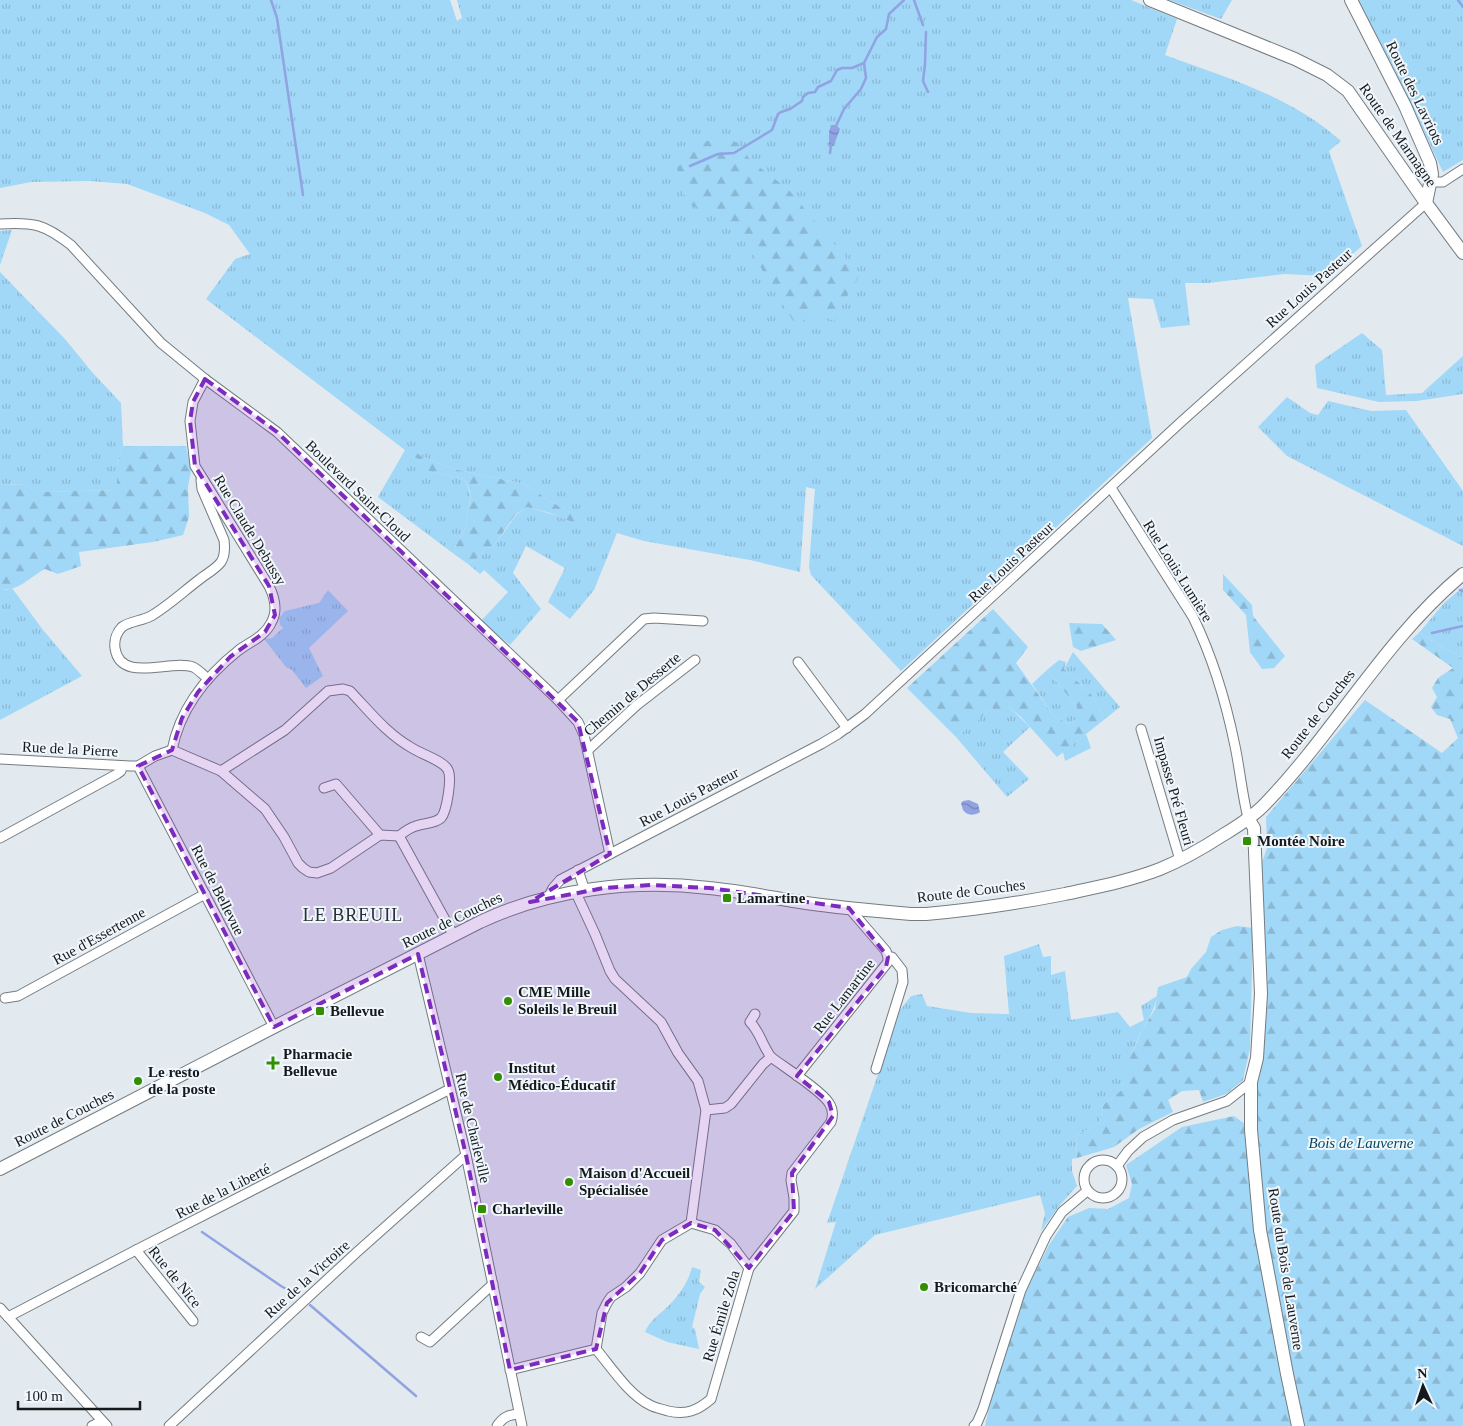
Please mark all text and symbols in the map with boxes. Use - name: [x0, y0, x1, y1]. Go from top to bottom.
- street label: Route des Lavriots: [1383, 39, 1447, 148]
- street label: Route de Marmagne: [1356, 80, 1440, 190]
- street label: Rue Louis Pasteur: [1263, 245, 1355, 331]
- street label: Boulevard Saint-Cloud: [303, 437, 414, 545]
- street label: Rue Claude Debussy: [211, 472, 290, 588]
- street label: Rue Louis Lumière: [1140, 517, 1216, 625]
- street label: Rue Louis Pasteur: [965, 519, 1057, 605]
- street label: Chemin de Desserte: [581, 649, 684, 739]
- street label: Route de Couches: [1278, 666, 1358, 762]
- street label: Impasse Pré Fleuri: [1151, 735, 1197, 847]
- street label: Rue de la Pierre: [22, 738, 119, 760]
- street label: Rue Louis Pasteur: [637, 764, 741, 830]
- place label: Montée Noire: [1257, 833, 1345, 849]
- marker: Montée Noire: [1241, 835, 1253, 847]
- street label: Rue de Bellevue: [188, 842, 248, 938]
- street label: Route de Couches: [916, 876, 1026, 906]
- street label: Route de Couches: [399, 889, 505, 951]
- place label: Lamartine: [737, 890, 806, 906]
- marker: Lamartine: [721, 892, 733, 904]
- street label: Rue d'Essertenne: [50, 904, 148, 968]
- district label: LE BREUIL: [303, 905, 403, 925]
- street label: Rue Lamartine: [810, 956, 878, 1036]
- place label: CME Mille Soleils le Breuil: [518, 984, 617, 1017]
- marker: CME Mille Soleils le Breuil: [502, 995, 514, 1007]
- place label: Bellevue: [330, 1003, 384, 1019]
- marker: Bellevue: [314, 1005, 326, 1017]
- place label: Pharmacie Bellevue: [283, 1046, 352, 1079]
- marker: Pharmacie Bellevue: [267, 1057, 279, 1069]
- place label: Institut Médico-Éducatif: [508, 1060, 616, 1093]
- place label: Le resto de la poste: [148, 1064, 216, 1097]
- street label: Rue de Charleville: [453, 1071, 494, 1185]
- marker: Institut Médico-Éducatif: [492, 1071, 504, 1083]
- marker: Le resto de la poste: [132, 1075, 144, 1087]
- street label: Route de Couches: [12, 1086, 116, 1150]
- park label: Bois de Lauverne: [1309, 1135, 1414, 1151]
- street label: Rue de la Liberté: [173, 1160, 273, 1222]
- place label: Maison d'Accueil Spécialisée: [579, 1165, 690, 1198]
- marker: Maison d'Accueil Spécialisée: [563, 1176, 575, 1188]
- street label: Route du Bois de Lauverne: [1265, 1187, 1307, 1352]
- place label: Charleville: [492, 1201, 563, 1217]
- marker: Charleville: [476, 1203, 488, 1215]
- street label: Rue de la Victoire: [261, 1237, 353, 1321]
- street label: Rue de Nice: [145, 1243, 205, 1311]
- street label: Rue Émile Zola: [699, 1268, 743, 1364]
- place label: Bricomarché: [934, 1279, 1017, 1295]
- marker: Bricomarché: [918, 1281, 930, 1293]
- north arrow: [1398, 1361, 1448, 1411]
- text: N: [1417, 1366, 1428, 1381]
- scale bar: [18, 1378, 140, 1410]
- text: 100 m: [25, 1388, 63, 1404]

